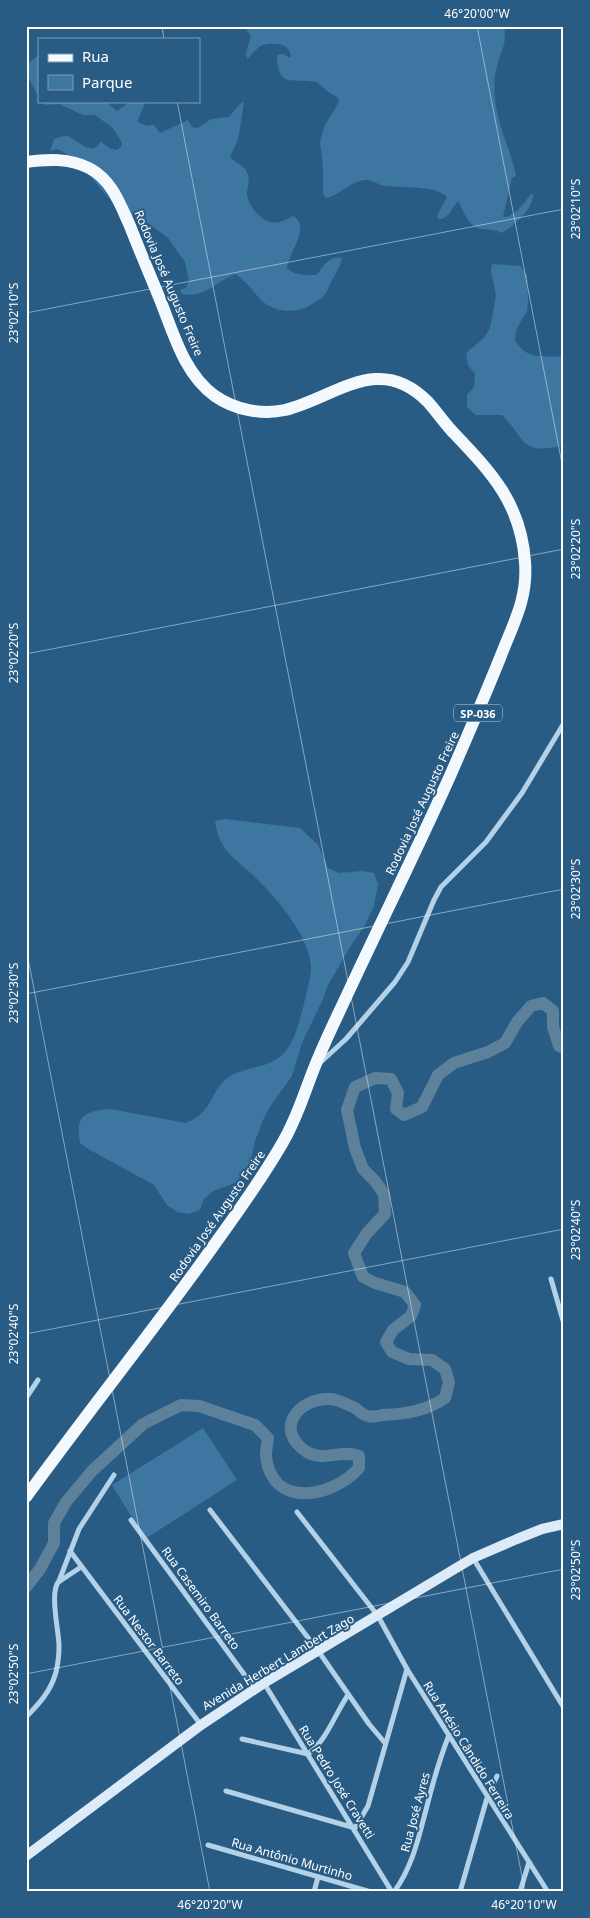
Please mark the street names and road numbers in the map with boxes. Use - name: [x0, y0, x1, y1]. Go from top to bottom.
- street label: Rodovia José Augusto Freire: [131, 207, 208, 359]
- road number: SP-036: [454, 704, 502, 721]
- street label: Rodovia José Augusto Freire: [381, 728, 463, 878]
- street label: Rodovia José Augusto Freire: [165, 1147, 269, 1285]
- street label: Rua Casemiro Barreto: [158, 1543, 244, 1653]
- street label: Rua Nestor Barreto: [110, 1592, 188, 1688]
- street label: Avenida Herbert Lambert Zago: [199, 1610, 357, 1714]
- street label: Rua Anésio Cândido Ferreira: [419, 1678, 519, 1822]
- street label: Rua Pedro José Cravetti: [295, 1722, 379, 1842]
- street label: Rua José Ayres: [396, 1770, 434, 1854]
- street label: Rua Antônio Murtinho: [230, 1834, 354, 1884]

